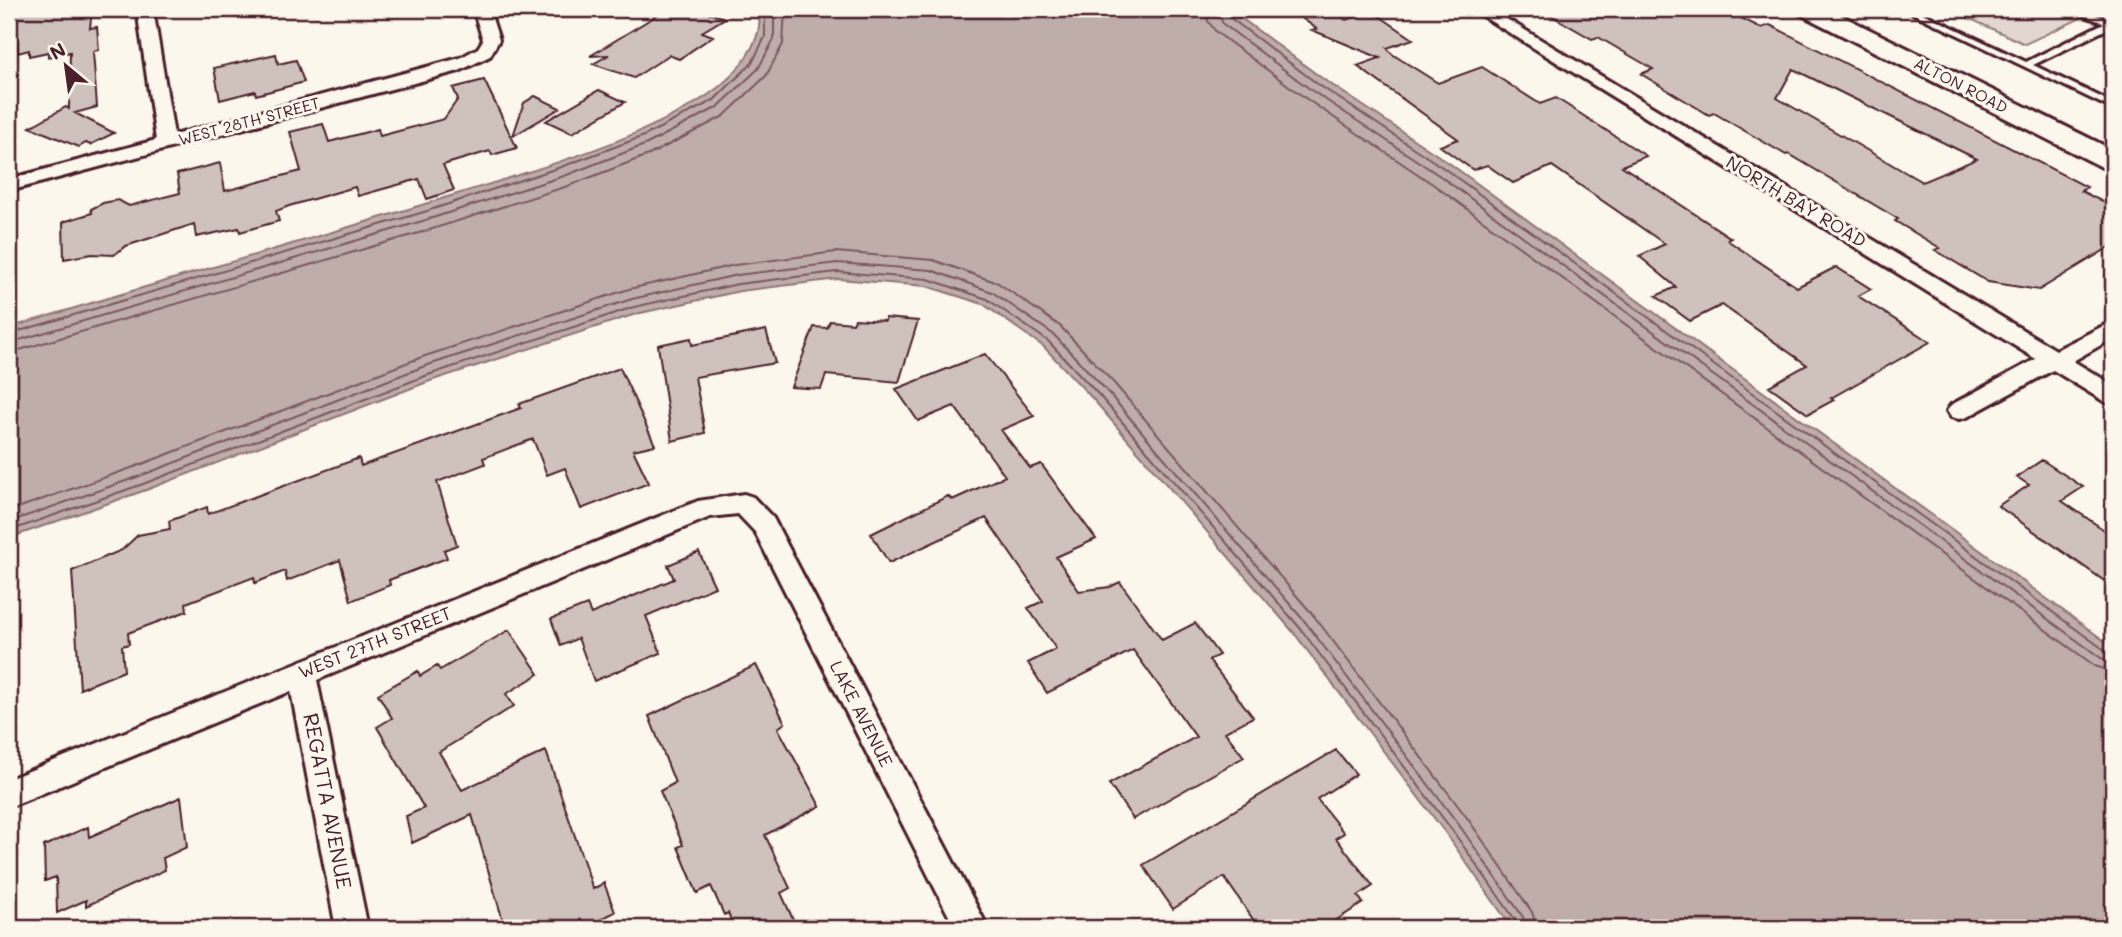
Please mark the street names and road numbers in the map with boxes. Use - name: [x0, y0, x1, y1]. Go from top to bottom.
- street label: ALTON ROAD: [1911, 52, 2012, 117]
- street label: WEST 28TH STREET: [176, 91, 322, 150]
- street label: NORTH BAY ROAD: [1722, 150, 1871, 253]
- street label: WEST 27TH STREET: [295, 600, 455, 684]
- street label: LAKE AVENUE: [825, 656, 899, 771]
- street label: REGATTA AVENUE: [298, 710, 359, 891]

